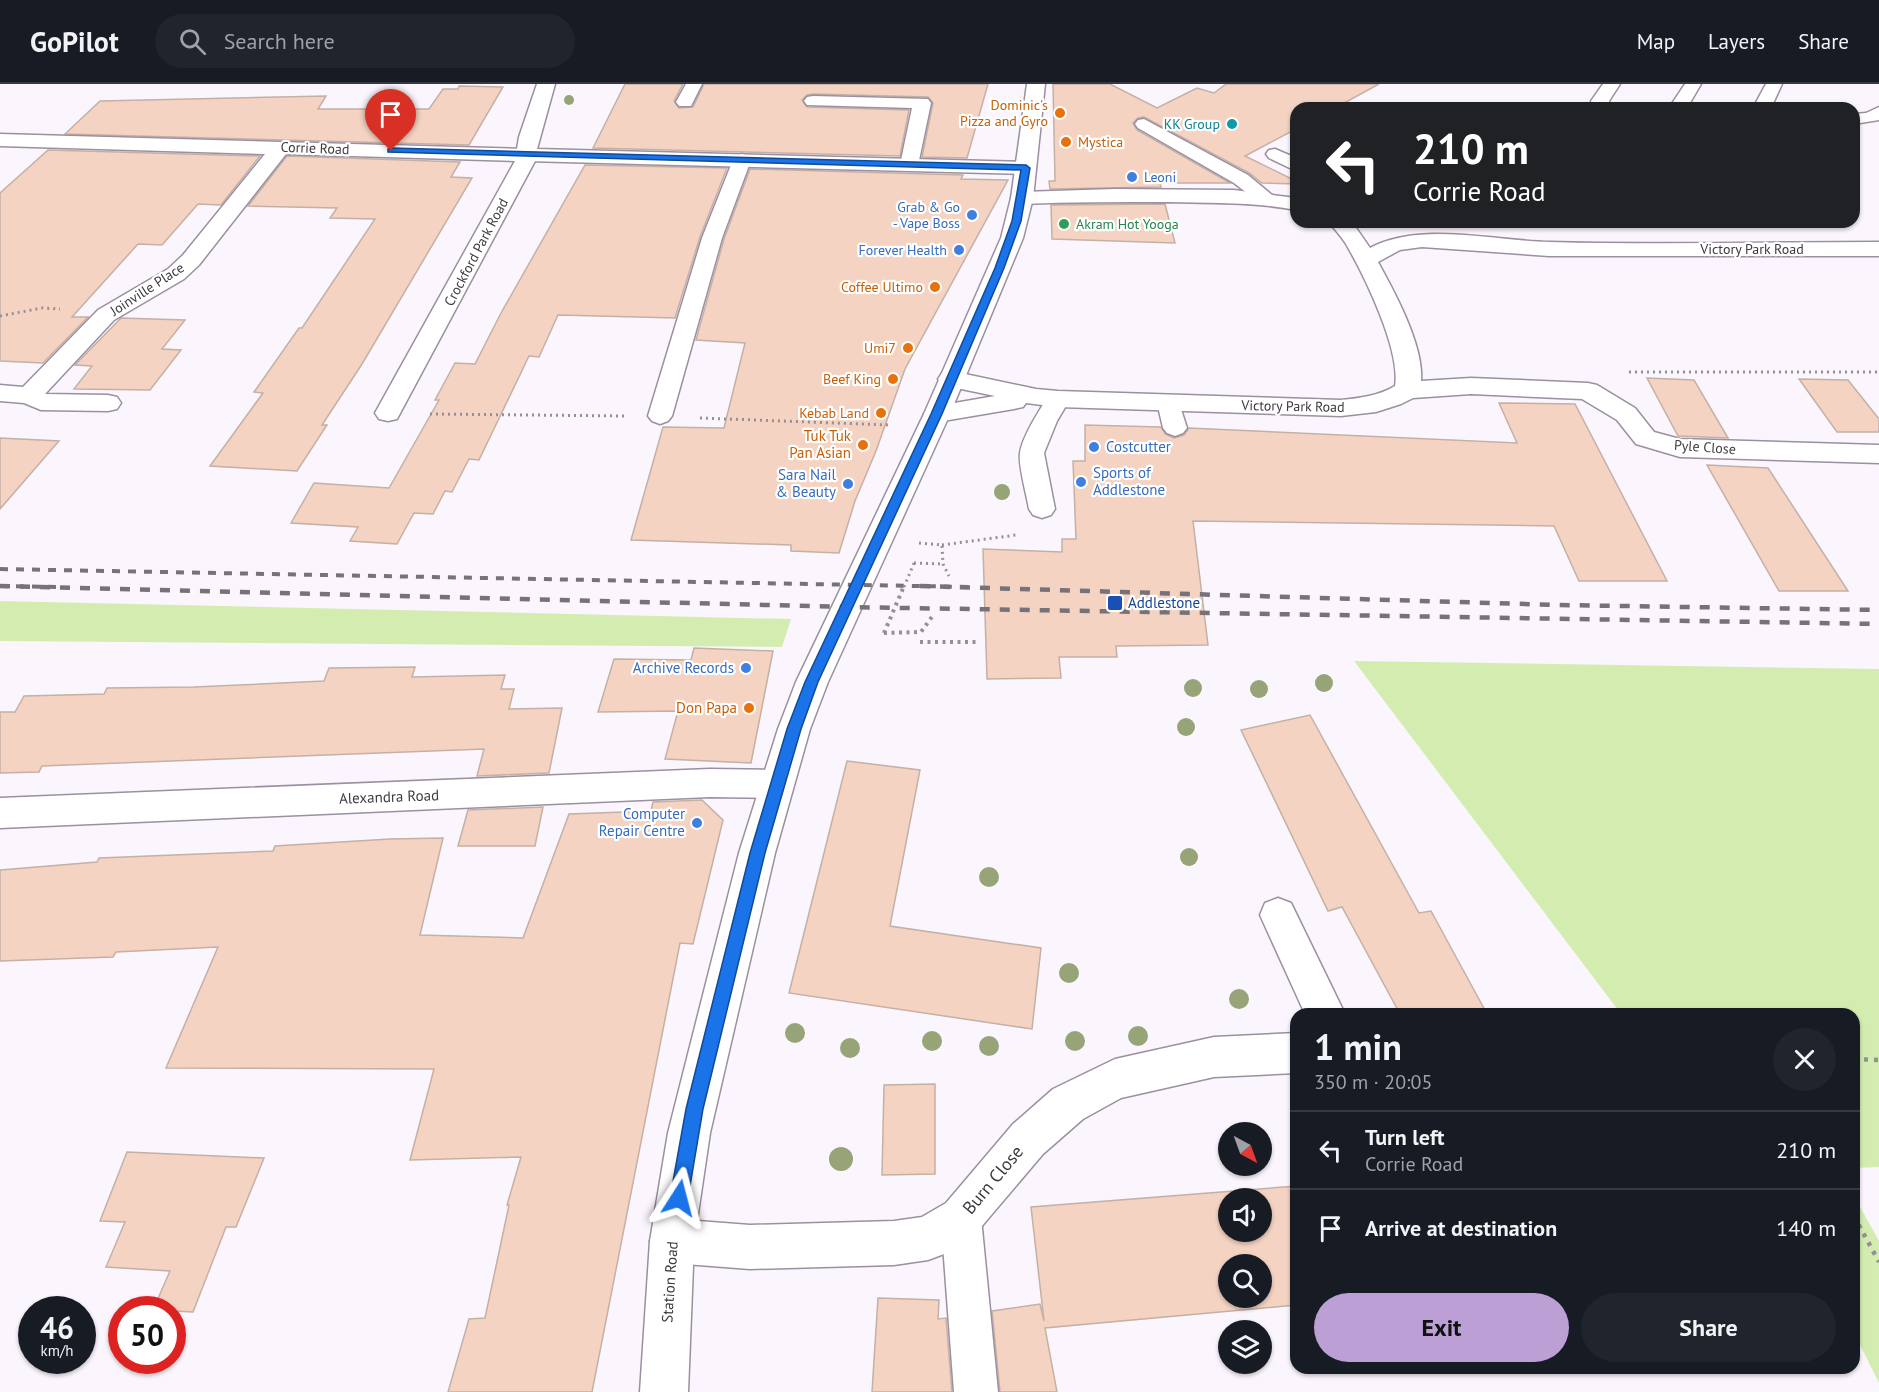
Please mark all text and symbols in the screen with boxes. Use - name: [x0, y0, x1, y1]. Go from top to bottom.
- search box: [155, 14, 575, 68]
- text: GoPilot: [30, 23, 119, 60]
- icon: search: [176, 25, 209, 58]
- text: Search here: [224, 27, 335, 55]
- text: Map: [1637, 28, 1675, 55]
- text: Layers: [1708, 28, 1765, 55]
- text: Share: [1798, 28, 1849, 55]
- pin: [365, 89, 416, 151]
- place label: Dominic's Pizza and Gyro: [960, 96, 1048, 130]
- icon: arrive: [374, 98, 407, 131]
- marker: Dominic's Pizza and Gyro: [1053, 106, 1067, 120]
- place label: KK Group: [1164, 115, 1220, 133]
- marker: KK Group: [1225, 117, 1239, 131]
- text: 210 m: [1413, 121, 1529, 176]
- icon: left: [1314, 126, 1392, 204]
- place label: Mystica: [1078, 133, 1123, 151]
- marker: Mystica: [1059, 135, 1073, 149]
- street label: Corrie Road: [280, 138, 350, 158]
- place label: Leoni: [1144, 168, 1176, 186]
- marker: Leoni: [1125, 170, 1139, 184]
- text: Corrie Road: [1413, 174, 1546, 208]
- street label: Crockford Park Road: [440, 195, 512, 309]
- place label: Grab & Go - Vape Boss: [893, 198, 960, 232]
- marker: Grab & Go - Vape Boss: [965, 208, 979, 222]
- place label: Akram Hot Yooga: [1076, 215, 1179, 233]
- marker: Akram Hot Yooga: [1057, 217, 1071, 231]
- street label: Victory Park Road: [1699, 240, 1804, 258]
- place label: Forever Health: [859, 241, 947, 259]
- marker: Forever Health: [952, 243, 966, 257]
- street label: Joinville Place: [106, 258, 187, 320]
- place label: Coffee Ultimo: [841, 278, 923, 296]
- marker: Coffee Ultimo: [928, 280, 942, 294]
- place label: Umi7: [864, 339, 896, 357]
- marker: Umi7: [901, 341, 915, 355]
- place label: Beef King: [823, 370, 881, 388]
- marker: Beef King: [886, 372, 900, 386]
- street label: Victory Park Road: [1240, 396, 1345, 416]
- place label: Kebab Land: [799, 404, 869, 422]
- marker: Kebab Land: [874, 406, 888, 420]
- place label: Tuk Tuk Pan Asian: [789, 426, 852, 462]
- street label: Pyle Close: [1674, 436, 1736, 458]
- place label: Costcutter: [1106, 437, 1171, 456]
- marker: Tuk Tuk Pan Asian: [856, 438, 870, 452]
- marker: Costcutter: [1087, 440, 1101, 454]
- place label: Sports of Addlestone: [1093, 463, 1165, 499]
- place label: Sara Nail & Beauty: [776, 465, 837, 501]
- marker: Sports of Addlestone: [1074, 475, 1088, 489]
- marker: Sara Nail & Beauty: [841, 477, 855, 491]
- place label: Addlestone: [1128, 593, 1200, 612]
- marker: Addlestone: [1106, 594, 1124, 612]
- place label: Archive Records: [633, 658, 734, 677]
- marker: Archive Records: [739, 661, 753, 675]
- place label: Don Papa: [676, 698, 737, 717]
- marker: Don Papa: [742, 701, 756, 715]
- street label: Alexandra Road: [339, 785, 439, 808]
- place label: Computer Repair Centre: [599, 804, 685, 840]
- marker: Computer Repair Centre: [690, 816, 704, 830]
- text: 1 min: [1314, 1023, 1402, 1070]
- button: close: [1773, 1028, 1836, 1091]
- text: 350 m · 20:05: [1314, 1069, 1432, 1095]
- north arrow: [1218, 1122, 1272, 1176]
- map controls: [1218, 1122, 1272, 1374]
- text: Turn left: [1365, 1123, 1445, 1151]
- icon: left: [1314, 1134, 1347, 1167]
- text: 210 m: [1776, 1136, 1836, 1164]
- street label: Burn Close: [957, 1141, 1028, 1219]
- text: Corrie Road: [1365, 1151, 1463, 1177]
- position arrow: [647, 1166, 711, 1230]
- button: sound: [1218, 1188, 1272, 1242]
- icon: arrive: [1314, 1212, 1347, 1245]
- text: Arrive at destination: [1365, 1214, 1557, 1242]
- text: 140 m: [1776, 1214, 1836, 1242]
- street label: Station Road: [657, 1241, 682, 1323]
- button: search: [1218, 1254, 1272, 1308]
- button: Exit: [1314, 1293, 1569, 1362]
- button: Share: [1581, 1293, 1836, 1362]
- speed limit sign: 50: [108, 1296, 186, 1374]
- text: 46: [40, 1308, 74, 1347]
- button: layers: [1218, 1320, 1272, 1374]
- text: km/h: [41, 1341, 73, 1360]

